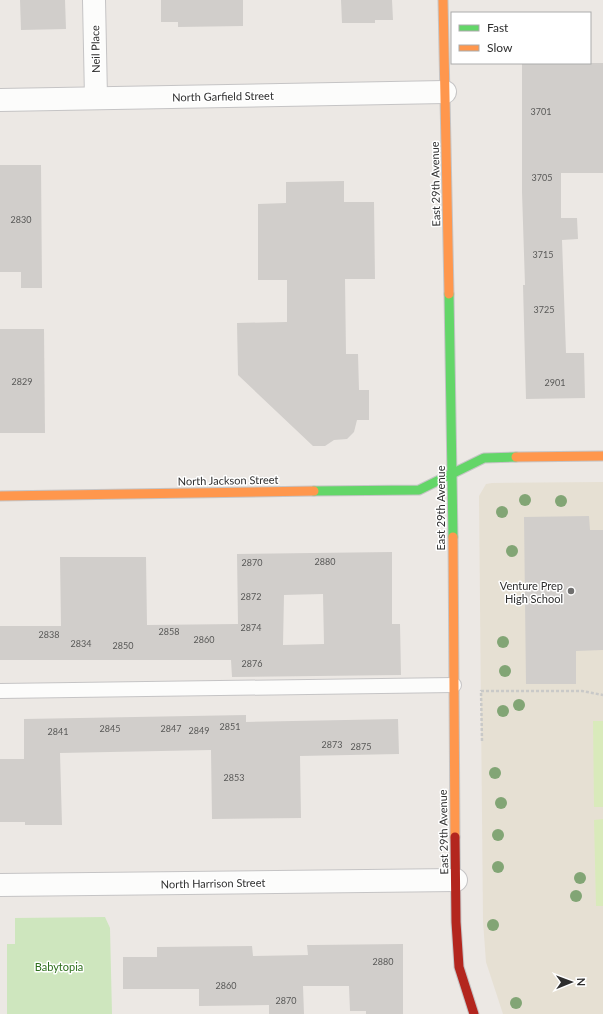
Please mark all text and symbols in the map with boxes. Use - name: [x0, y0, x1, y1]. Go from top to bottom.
- legend: [451, 12, 591, 64]
- text: Fast: [487, 20, 509, 35]
- street label: Neil Place: [88, 25, 102, 73]
- text: Slow: [487, 40, 513, 55]
- street label: North Garfield Street: [172, 89, 274, 103]
- house number: 3701: [531, 106, 551, 117]
- street label: East 29th Avenue: [428, 141, 442, 227]
- house number: 3705: [532, 172, 552, 183]
- house number: 2830: [11, 214, 31, 225]
- house number: 3715: [533, 249, 553, 260]
- house number: 3725: [534, 304, 554, 315]
- house number: 2829: [12, 376, 32, 387]
- house number: 2901: [545, 377, 565, 388]
- street label: East 29th Avenue: [434, 465, 447, 550]
- street label: North Jackson Street: [178, 473, 279, 487]
- house number: 2880: [315, 556, 335, 567]
- house number: 2870: [242, 557, 262, 568]
- place label: Venture Prep High School: [500, 579, 563, 605]
- marker: Venture Prep High School: [566, 586, 576, 596]
- house number: 2872: [241, 591, 261, 602]
- house number: 2874: [241, 622, 261, 633]
- house number: 2858: [159, 626, 179, 637]
- house number: 2838: [39, 629, 59, 640]
- house number: 2860: [194, 634, 214, 645]
- house number: 2834: [71, 638, 91, 649]
- house number: 2850: [113, 640, 133, 651]
- house number: 2876: [242, 658, 262, 669]
- house number: 2851: [220, 721, 240, 732]
- house number: 2845: [100, 723, 120, 734]
- house number: 2847: [161, 723, 181, 734]
- house number: 2849: [189, 725, 209, 736]
- house number: 2841: [48, 726, 68, 737]
- house number: 2873: [322, 739, 342, 750]
- house number: 2875: [351, 741, 371, 752]
- house number: 2853: [224, 772, 244, 783]
- street label: East 29th Avenue: [436, 789, 450, 875]
- street label: North Harrison Street: [161, 876, 265, 890]
- house number: 2880: [373, 956, 393, 967]
- park label: Babytopia: [35, 960, 83, 973]
- north arrow: [551, 962, 591, 1002]
- text: N: [575, 977, 588, 986]
- house number: 2860: [216, 980, 236, 991]
- house number: 2870: [276, 995, 296, 1006]

